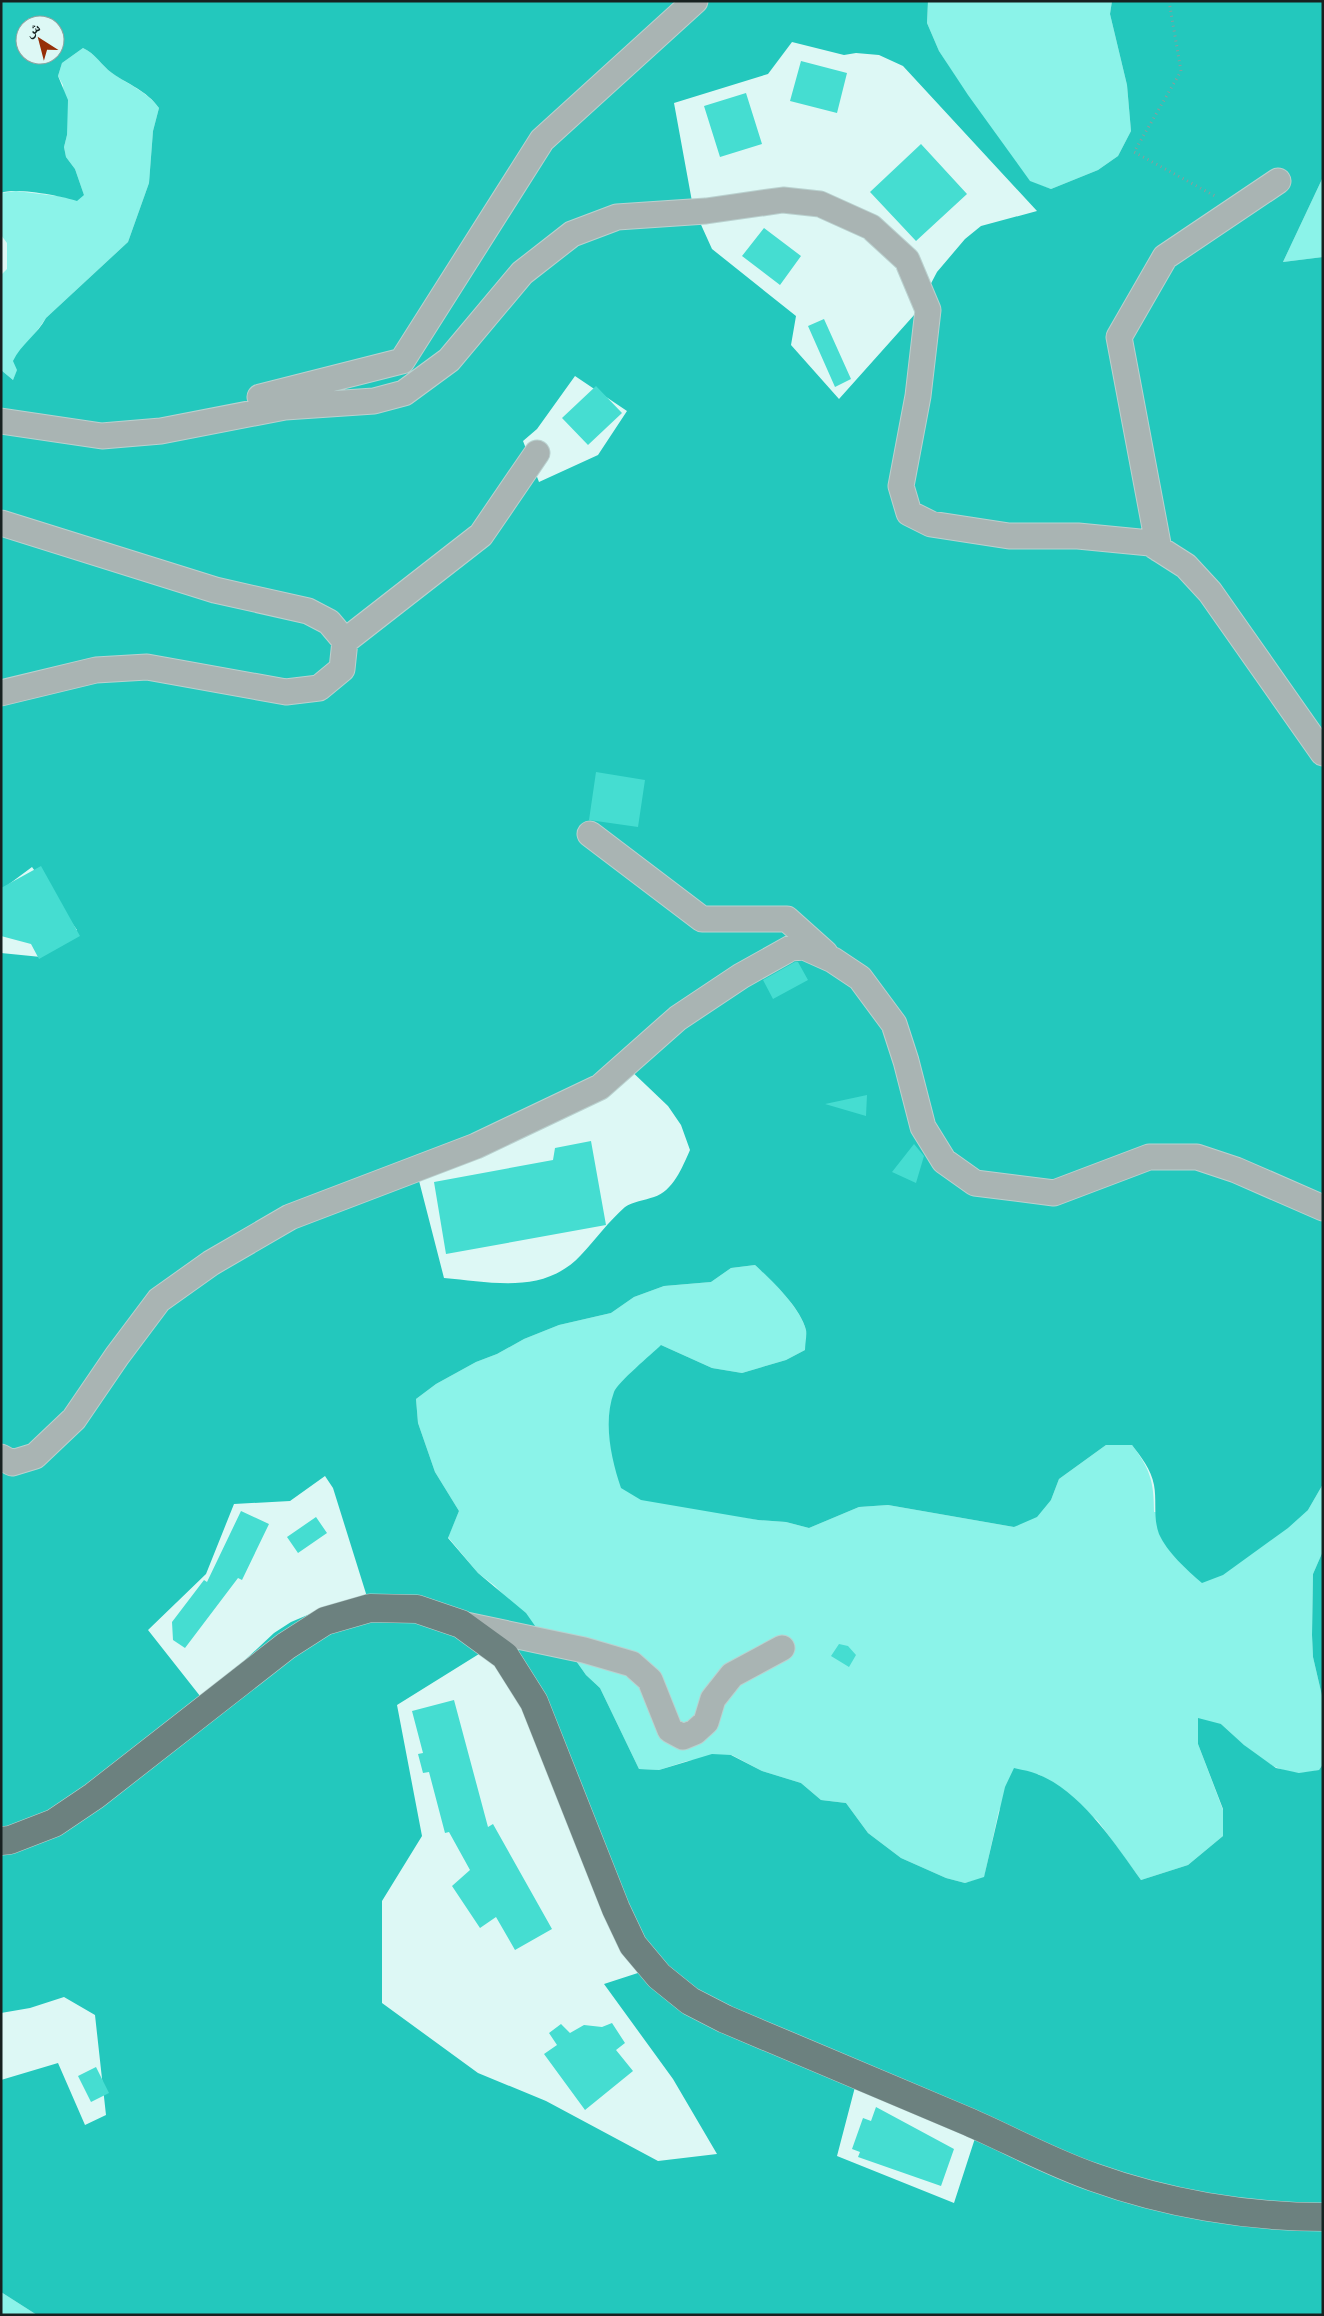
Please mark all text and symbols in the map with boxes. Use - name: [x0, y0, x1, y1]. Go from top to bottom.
- north arrow: [15, 15, 65, 65]
- text: ش: [20, 17, 44, 42]

